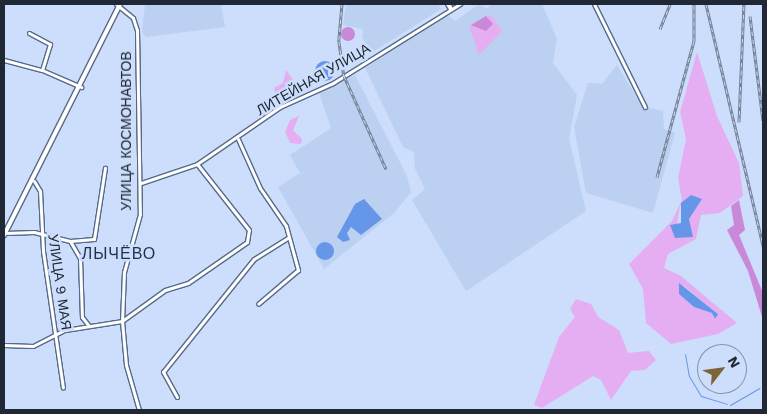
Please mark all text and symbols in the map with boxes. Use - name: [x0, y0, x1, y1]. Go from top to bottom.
- street label: ЛИТЕЙНАЯ УЛИЦА: [253, 39, 373, 119]
- street label: УЛИЦА КОСМОНАВТОВ: [118, 51, 134, 211]
- street label: УЛИЦА 9 МАЯ: [45, 233, 75, 331]
- district label: ЛЫЧЁВО: [81, 244, 157, 264]
- north arrow: [697, 344, 747, 394]
- text: N: [725, 354, 744, 370]

